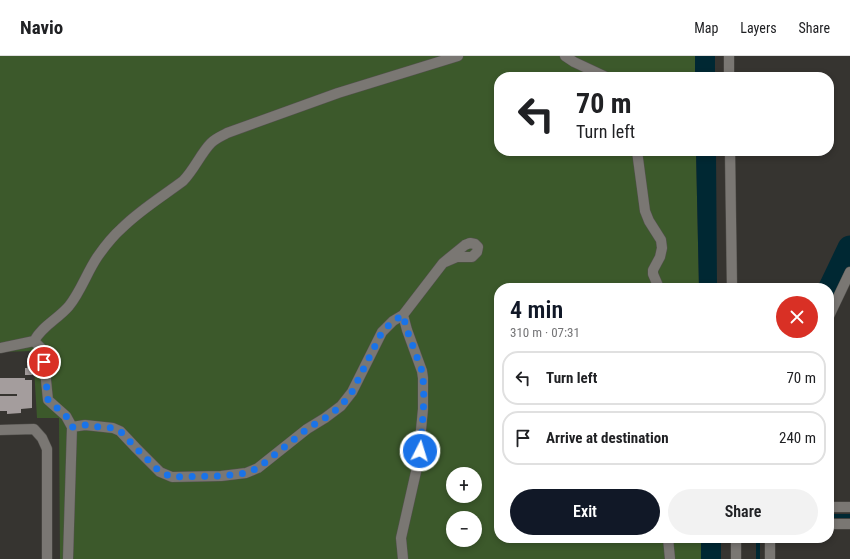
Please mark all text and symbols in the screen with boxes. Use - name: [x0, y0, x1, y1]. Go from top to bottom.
- text: Navio: [20, 16, 63, 39]
- text: Map: [694, 20, 718, 36]
- text: Layers: [740, 20, 777, 36]
- text: Share: [799, 20, 830, 36]
- text: 70 m: [576, 87, 632, 120]
- icon: left: [510, 88, 562, 140]
- text: Turn left: [576, 121, 635, 142]
- text: 4 min: [510, 296, 563, 324]
- button: close: [776, 296, 818, 338]
- text: 310 m · 07:31: [510, 325, 580, 340]
- pin: [27, 345, 61, 379]
- icon: arrive: [33, 351, 55, 373]
- icon: left: [512, 367, 534, 389]
- text: Turn left: [546, 369, 597, 387]
- text: 70 m: [786, 369, 816, 387]
- icon: arrive: [512, 427, 534, 449]
- text: Arrive at destination: [546, 429, 669, 447]
- text: 240 m: [779, 429, 816, 447]
- position arrow: [399, 430, 441, 472]
- map controls: [446, 467, 482, 547]
- button: +: [446, 467, 482, 503]
- button: Exit: [510, 489, 660, 535]
- button: Share: [668, 489, 818, 535]
- button: −: [446, 511, 482, 547]

